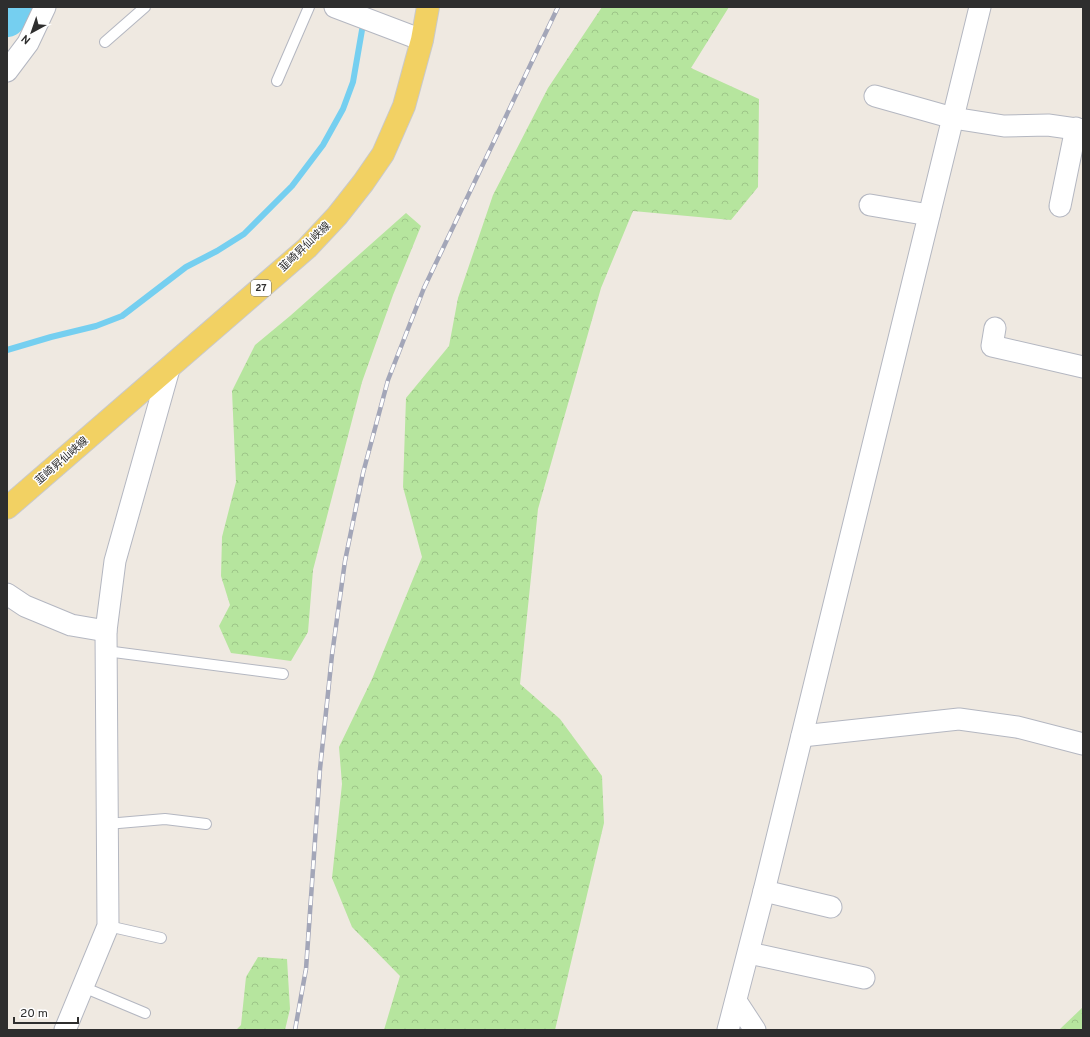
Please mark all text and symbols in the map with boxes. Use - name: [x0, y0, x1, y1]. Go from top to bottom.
- north arrow: [12, 12, 52, 52]
- text: N: [19, 31, 34, 47]
- street label: 韮崎昇仙峡線: [276, 219, 334, 275]
- road number: 27: [251, 280, 271, 296]
- street label: 韮崎昇仙峡線: [33, 434, 91, 488]
- scale bar: [14, 999, 78, 1025]
- text: 20 m: [20, 1006, 48, 1022]

